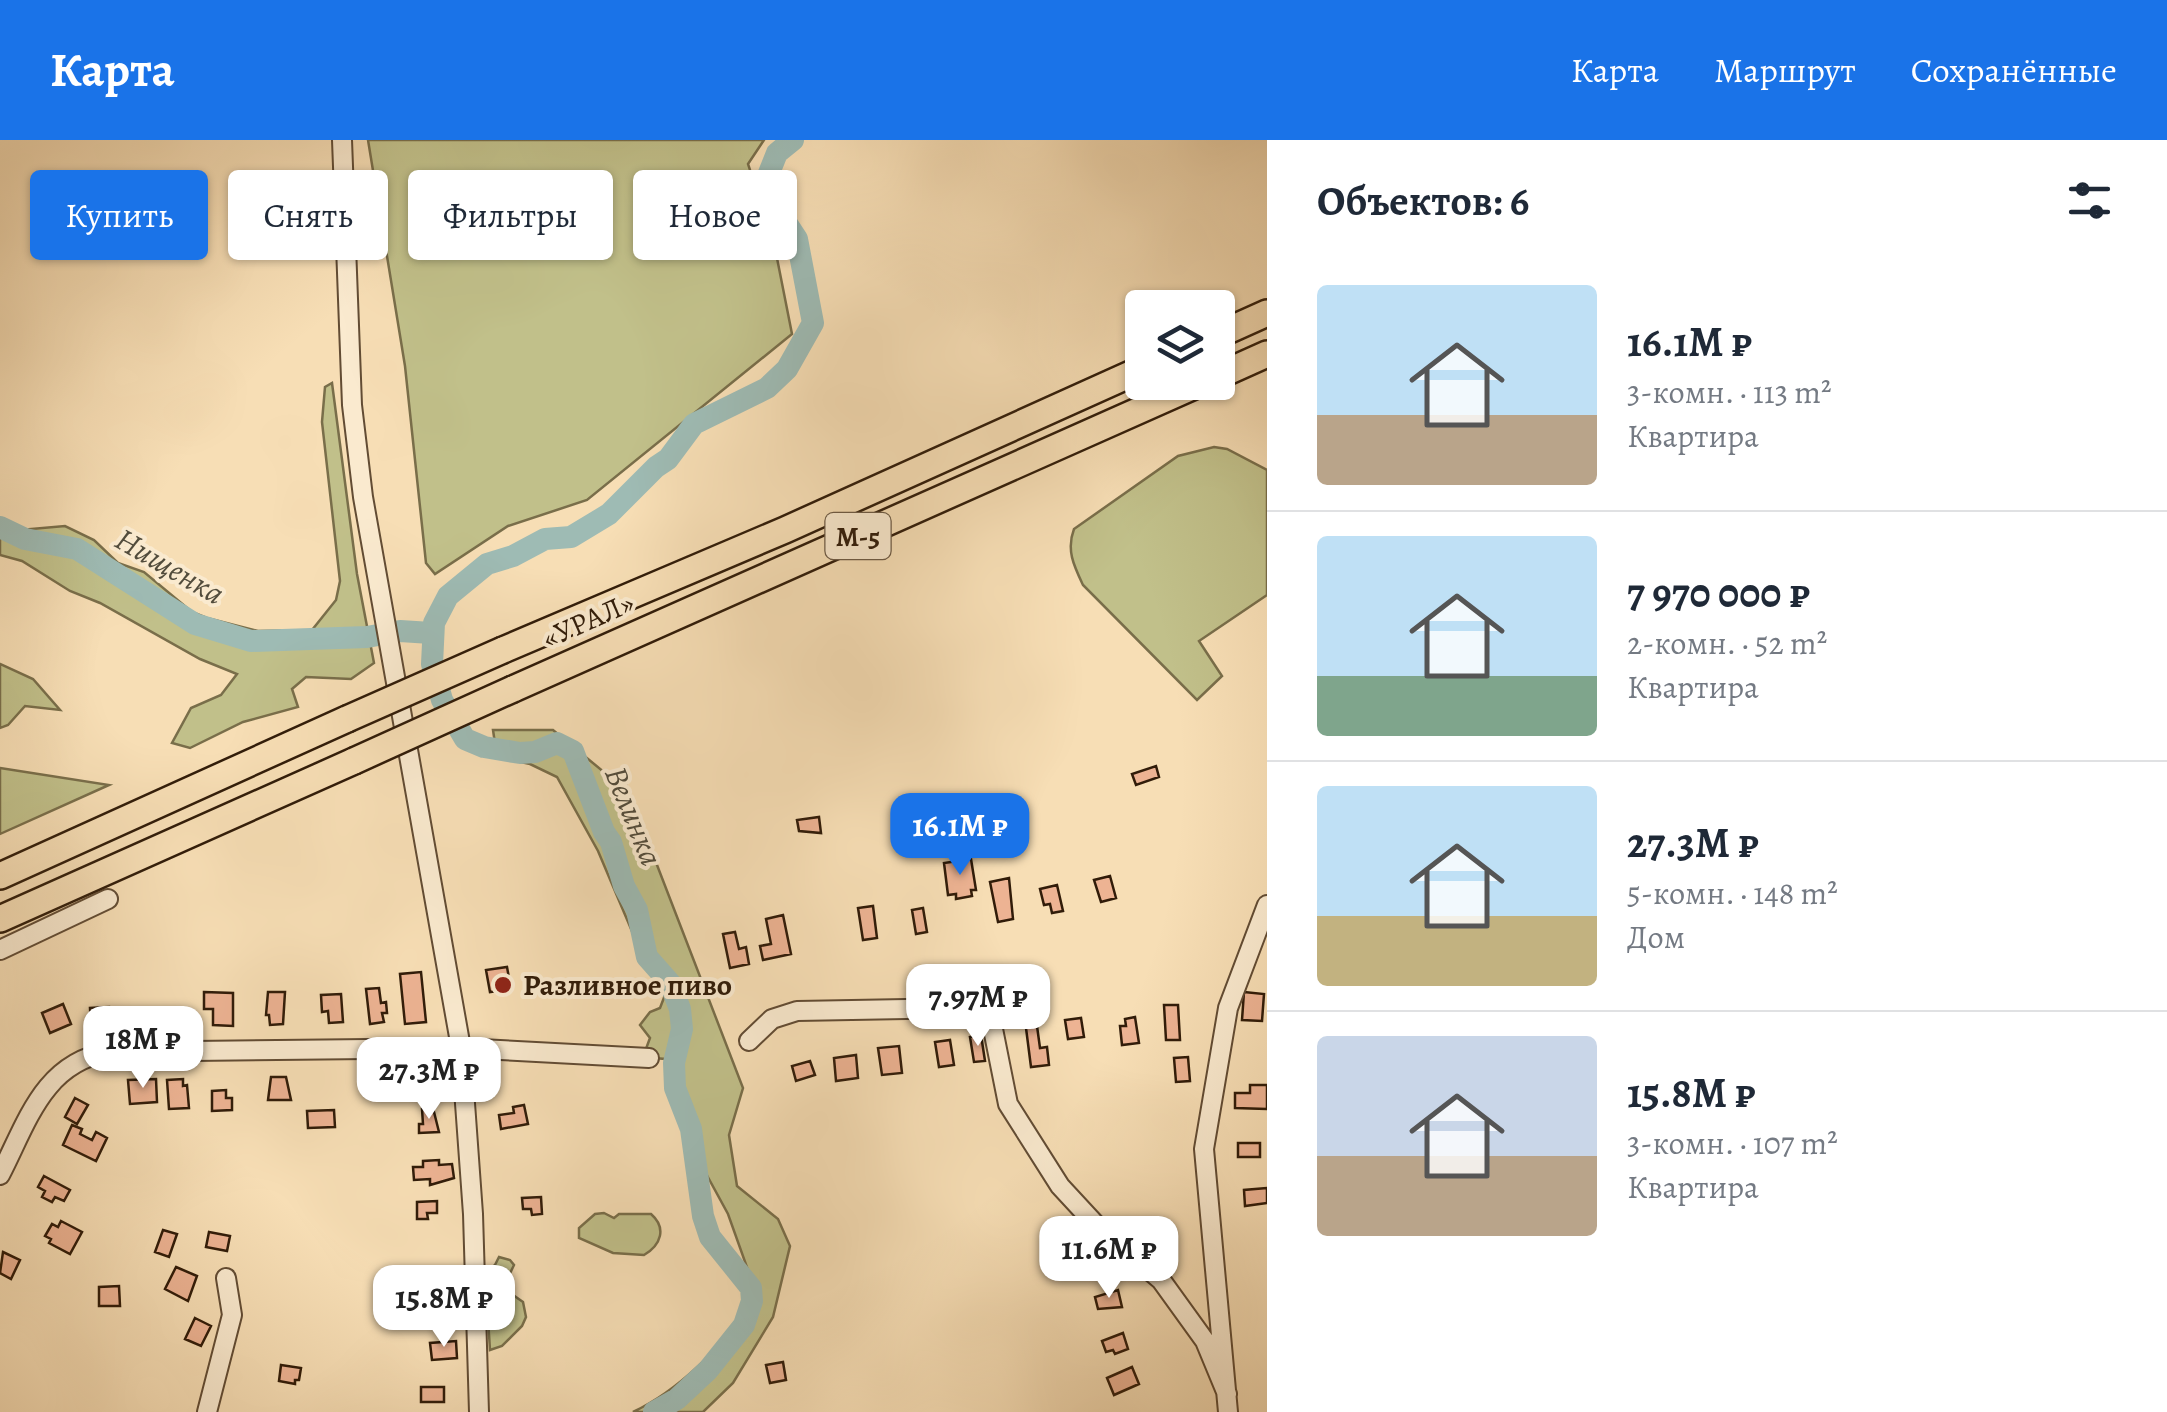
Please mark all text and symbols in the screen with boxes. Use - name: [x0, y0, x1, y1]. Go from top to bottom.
- text: Карта: [50, 37, 175, 103]
- text: Карта: [1571, 46, 1659, 94]
- text: Маршрут: [1714, 46, 1856, 94]
- text: Сохранённые: [1911, 46, 2117, 94]
- chip: Купить: [30, 170, 208, 260]
- chip: Снять: [228, 170, 388, 260]
- chip: Фильтры: [408, 170, 613, 260]
- chip: Новое: [633, 170, 797, 260]
- text: Объектов: 6: [1317, 172, 1529, 229]
- icon: filters: [2062, 173, 2117, 228]
- map controls: [1125, 290, 1235, 400]
- button: layers: [1125, 290, 1235, 400]
- text: 16.1M ₽: [1627, 313, 1752, 370]
- icon: home: [1397, 325, 1517, 445]
- text: 3-комн. · 113 m²: [1627, 370, 1832, 414]
- text: Квартира: [1627, 414, 1759, 458]
- road number: М-5: [826, 513, 890, 559]
- water label: Нищенка: [107, 517, 233, 615]
- text: 7 970 000 ₽: [1627, 564, 1810, 621]
- icon: home: [1397, 576, 1517, 696]
- street label: «УРАЛ»: [536, 582, 640, 658]
- text: 2-комн. · 52 m²: [1627, 621, 1827, 665]
- text: Квартира: [1627, 665, 1759, 709]
- water label: Велинка: [594, 760, 674, 872]
- pin: 16.1M ₽: [868, 793, 1052, 878]
- text: 16.1M ₽: [912, 803, 1008, 847]
- text: 27.3M ₽: [1627, 814, 1759, 871]
- icon: home: [1397, 826, 1517, 946]
- text: 5-комн. · 148 m²: [1627, 871, 1838, 915]
- text: Дом: [1627, 915, 1685, 959]
- pin: 7.97M ₽: [886, 964, 1070, 1049]
- place label: Разливное пиво: [523, 965, 732, 1005]
- marker: Разливное пиво: [492, 974, 514, 996]
- text: 7.97M ₽: [928, 974, 1028, 1018]
- pin: 18M ₽: [73, 1006, 213, 1091]
- text: 18M ₽: [105, 1016, 181, 1060]
- pin: 27.3M ₽: [337, 1037, 521, 1122]
- text: 27.3M ₽: [379, 1047, 479, 1091]
- text: 15.8M ₽: [1627, 1064, 1756, 1121]
- icon: home: [1397, 1076, 1517, 1196]
- text: 3-комн. · 107 m²: [1627, 1121, 1838, 1165]
- text: Квартира: [1627, 1165, 1759, 1209]
- pin: 11.6M ₽: [1017, 1216, 1201, 1301]
- text: 11.6M ₽: [1061, 1226, 1157, 1270]
- pin: 15.8M ₽: [352, 1265, 536, 1350]
- text: 15.8M ₽: [395, 1275, 493, 1319]

